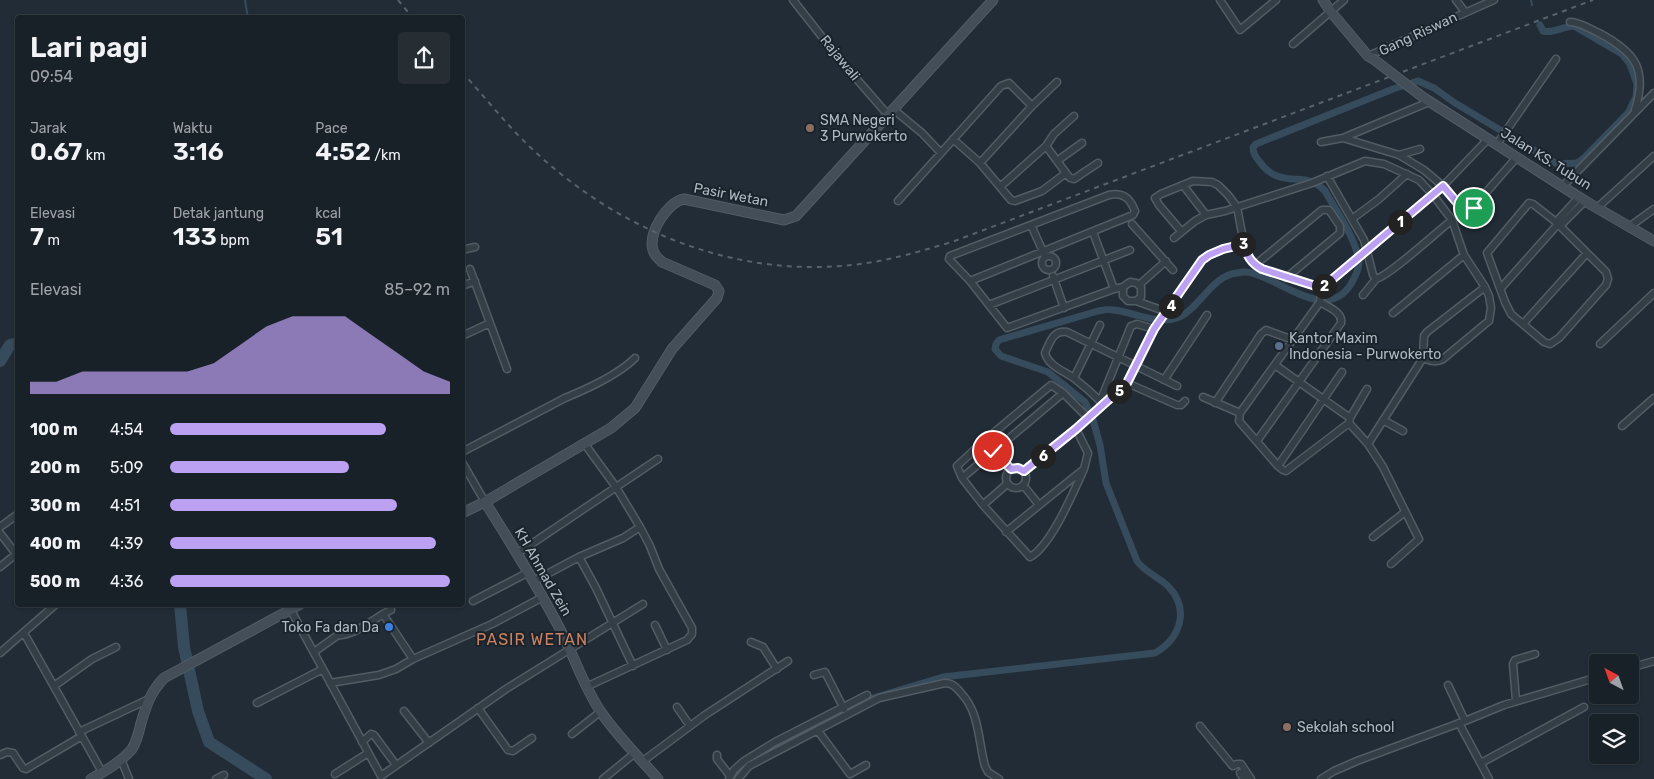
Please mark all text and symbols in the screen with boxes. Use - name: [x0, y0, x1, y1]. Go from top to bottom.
- street label: Gang Riswan: [1376, 8, 1460, 60]
- text: Lari pagi: [30, 31, 148, 64]
- button: share: [398, 32, 450, 84]
- street label: Rajawali: [816, 32, 864, 84]
- text: 09:54: [30, 67, 73, 86]
- place label: SMA Negeri 3 Purwokerto: [820, 112, 907, 145]
- text: Jarak: [30, 120, 67, 137]
- text: Waktu: [173, 120, 212, 137]
- text: Pace: [315, 120, 347, 137]
- marker: SMA Negeri 3 Purwokerto: [804, 122, 816, 134]
- street label: Jalan KS. Tubun: [1497, 124, 1595, 194]
- text: 0.67: [30, 137, 82, 166]
- text: 3:16: [173, 137, 224, 166]
- text: 4:52: [315, 137, 371, 166]
- text: km: [82, 147, 105, 164]
- text: /km: [371, 147, 401, 164]
- street label: Pasir Wetan: [692, 179, 770, 211]
- pin: [1453, 187, 1495, 229]
- icon: arrive: [1460, 194, 1488, 222]
- text: Elevasi: [30, 205, 75, 222]
- text: Detak jantung: [173, 205, 264, 222]
- text: kcal: [315, 205, 341, 222]
- pin: 1: [1388, 210, 1412, 234]
- text: 1: [1397, 214, 1404, 231]
- text: 7: [30, 222, 44, 251]
- text: 133: [173, 222, 217, 251]
- text: 51: [315, 222, 343, 251]
- text: m: [44, 232, 60, 249]
- text: bpm: [217, 232, 249, 249]
- pin: 3: [1230, 232, 1256, 256]
- text: 3: [1239, 236, 1248, 253]
- pin: 2: [1312, 274, 1336, 298]
- text: 2: [1320, 278, 1329, 295]
- text: Elevasi: [30, 280, 82, 299]
- text: 85–92 m: [384, 280, 450, 299]
- pin: 4: [1158, 294, 1184, 318]
- text: 4: [1167, 298, 1176, 315]
- place label: Kantor Maxim Indonesia - Purwokerto: [1289, 330, 1441, 363]
- marker: Kantor Maxim Indonesia - Purwokerto: [1273, 340, 1285, 352]
- pin: 5: [1106, 378, 1132, 404]
- text: 5: [1115, 383, 1124, 400]
- text: 100 m: [30, 420, 78, 439]
- text: 4:54: [110, 420, 143, 439]
- pin: [972, 430, 1014, 472]
- icon: check: [979, 437, 1007, 465]
- pin: 6: [1030, 444, 1056, 468]
- text: 6: [1039, 448, 1048, 465]
- text: 200 m: [30, 458, 80, 477]
- text: 5:09: [110, 458, 143, 477]
- text: 300 m: [30, 496, 80, 515]
- text: 4:51: [110, 496, 140, 515]
- street label: KH Ahmad Zein: [511, 525, 575, 619]
- text: 400 m: [30, 534, 81, 553]
- text: 4:39: [110, 534, 143, 553]
- text: 500 m: [30, 572, 80, 591]
- text: 4:36: [110, 572, 143, 591]
- place label: Toko Fa dan Da: [282, 619, 379, 636]
- marker: Toko Fa dan Da: [383, 621, 395, 633]
- district label: PASIR WETAN: [476, 630, 588, 649]
- north arrow: [1589, 654, 1639, 704]
- map controls: [1589, 654, 1639, 764]
- button: layers: [1589, 714, 1639, 764]
- place label: Sekolah school: [1297, 719, 1394, 736]
- marker: Sekolah school: [1281, 721, 1293, 733]

